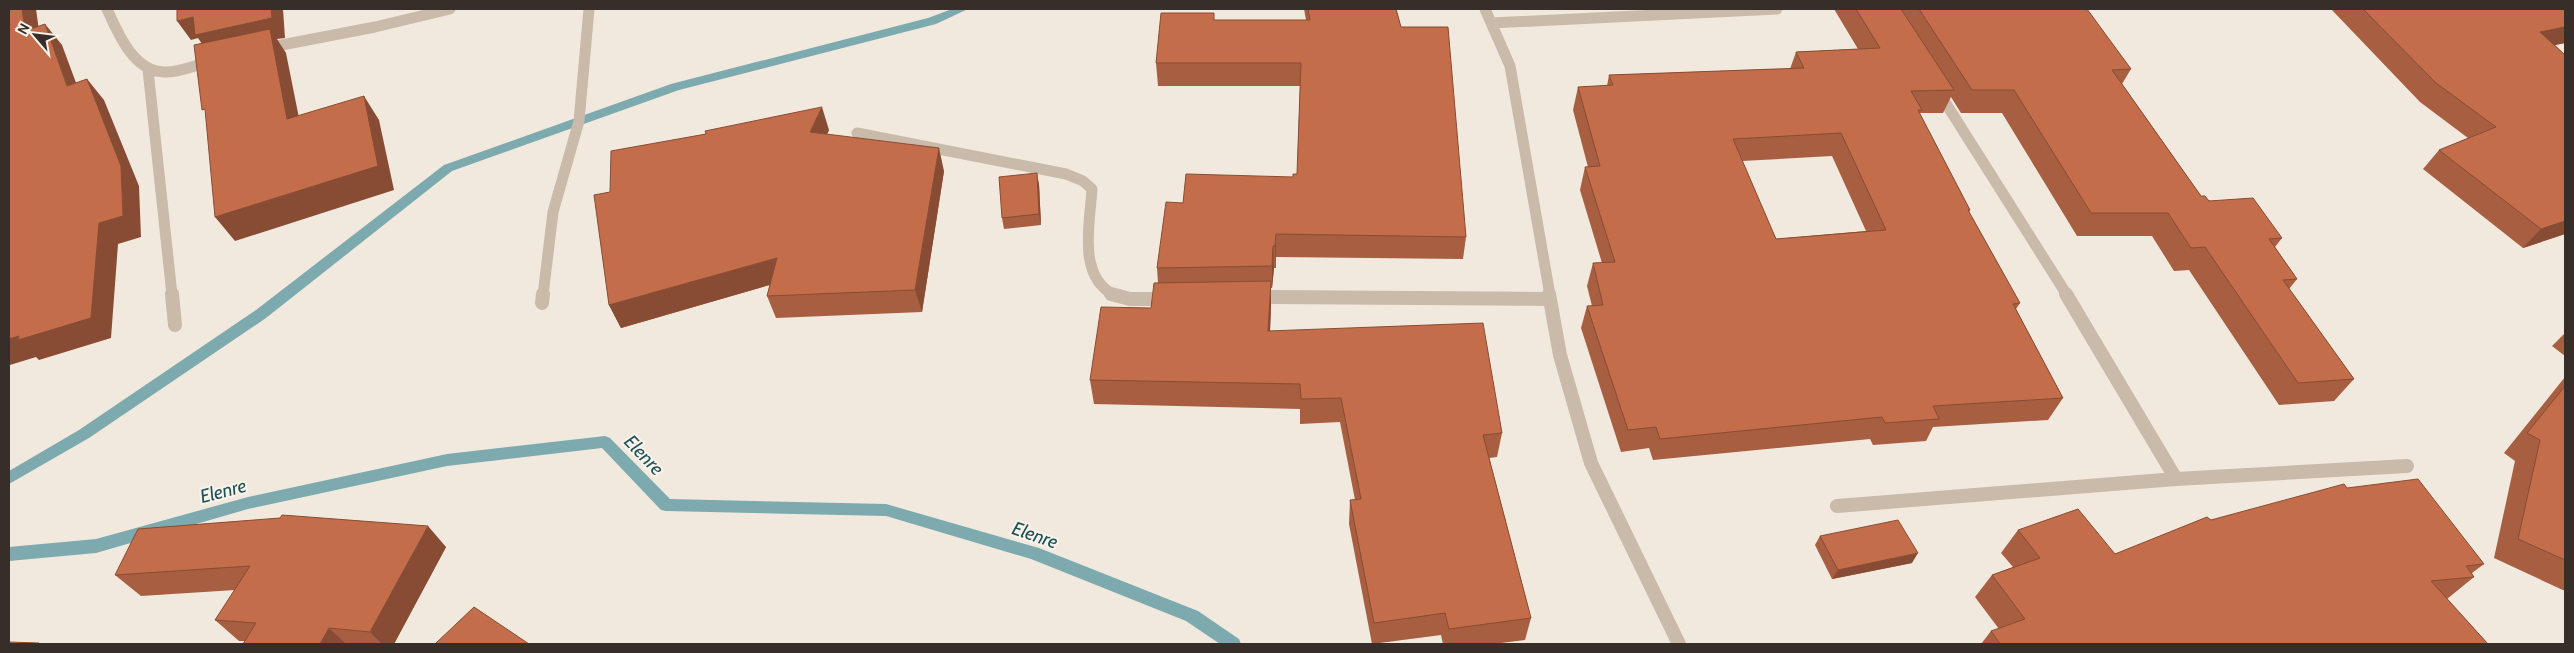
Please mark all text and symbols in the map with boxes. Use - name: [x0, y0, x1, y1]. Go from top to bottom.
- north arrow: [10, 10, 60, 60]
- text: N: [13, 20, 34, 37]
- water label: Elenre: [619, 430, 669, 480]
- water label: Elenre: [197, 474, 249, 508]
- water label: Elenre: [1009, 516, 1061, 554]

